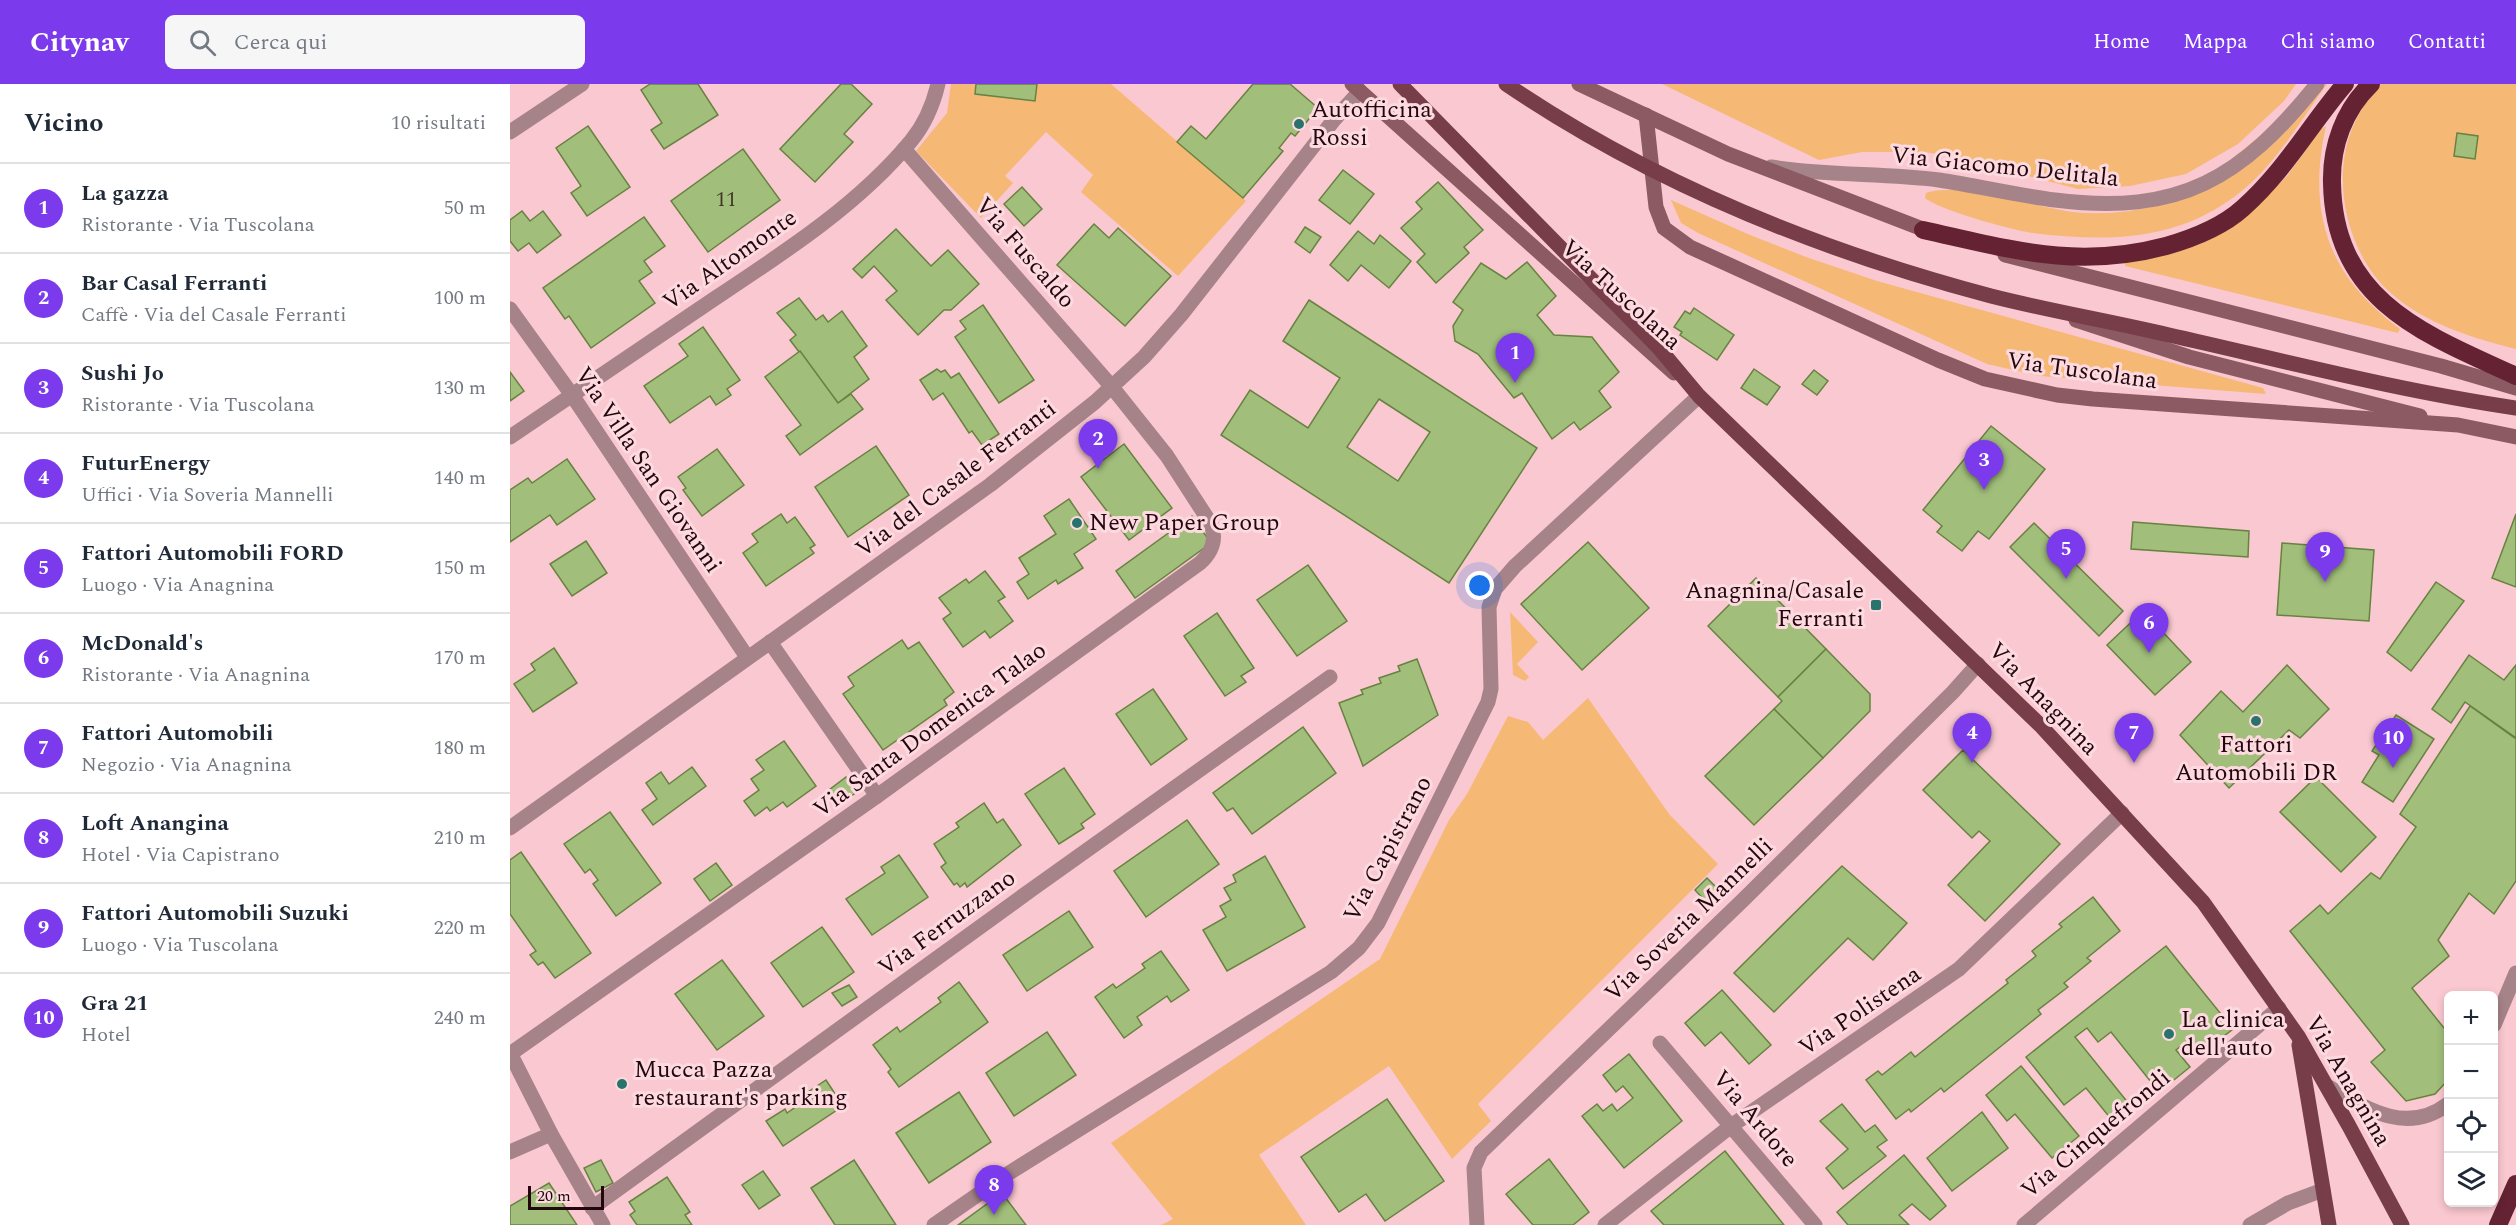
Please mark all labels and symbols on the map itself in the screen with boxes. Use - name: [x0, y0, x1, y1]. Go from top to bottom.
- place label: Autofficina Rossi: [1311, 92, 1432, 156]
- marker: Autofficina Rossi: [1292, 117, 1306, 131]
- street label: Via Giacomo Delitala: [1890, 137, 2121, 197]
- house number: 11: [716, 184, 737, 216]
- street label: Via Fuscaldo: [966, 189, 1084, 317]
- street label: Via Altomonte: [655, 200, 805, 320]
- street label: Via Tuscolana: [1553, 231, 1690, 359]
- pin: 1: [1496, 334, 1534, 383]
- street label: Via Tuscolana: [2004, 343, 2160, 399]
- street label: Via Villa San Giovanni: [565, 359, 731, 581]
- street label: Via del Casale Ferranti: [848, 391, 1064, 567]
- pin: 2: [1078, 420, 1118, 469]
- pin: 3: [1964, 440, 2004, 490]
- place label: New Paper Group: [1089, 505, 1279, 541]
- marker: New Paper Group: [1070, 516, 1084, 530]
- pin: 5: [2046, 530, 2086, 579]
- pin: 9: [2306, 532, 2344, 582]
- your location: [1465, 571, 1494, 600]
- place label: Anagnina/Casale Ferranti: [1685, 573, 1864, 637]
- marker: Anagnina/Casale Ferranti: [1869, 598, 1883, 612]
- pin: 6: [2130, 604, 2168, 653]
- street label: Via Santa Domenica Talao: [806, 633, 1054, 827]
- street label: Via Anagnina: [1979, 634, 2107, 764]
- pin: 4: [1952, 714, 1992, 763]
- pin: 7: [2114, 714, 2154, 763]
- marker: Fattori Automobili DR: [2249, 714, 2263, 728]
- pin: 10: [2374, 718, 2412, 768]
- place label: Fattori Automobili DR: [2175, 727, 2337, 791]
- street label: Via Capistrano: [1334, 770, 1442, 928]
- street label: Via Soveria Mannelli: [1596, 830, 1782, 1010]
- street label: Via Ferruzzano: [870, 861, 1024, 985]
- street label: Via Polistena: [1791, 956, 1929, 1065]
- place label: La clinica dell'auto: [2181, 1002, 2285, 1066]
- street label: Via Anagnina: [2296, 1009, 2400, 1154]
- marker: La clinica dell'auto: [2162, 1027, 2176, 1041]
- place label: Mucca Pazza restaurant's parking: [634, 1052, 848, 1116]
- street label: Via Cinquefrondi: [2013, 1060, 2179, 1208]
- street label: Via Ardore: [1703, 1062, 1807, 1176]
- marker: Mucca Pazza restaurant's parking: [615, 1077, 629, 1091]
- pin: 8: [974, 1166, 1014, 1215]
- scale bar: [528, 1183, 604, 1210]

